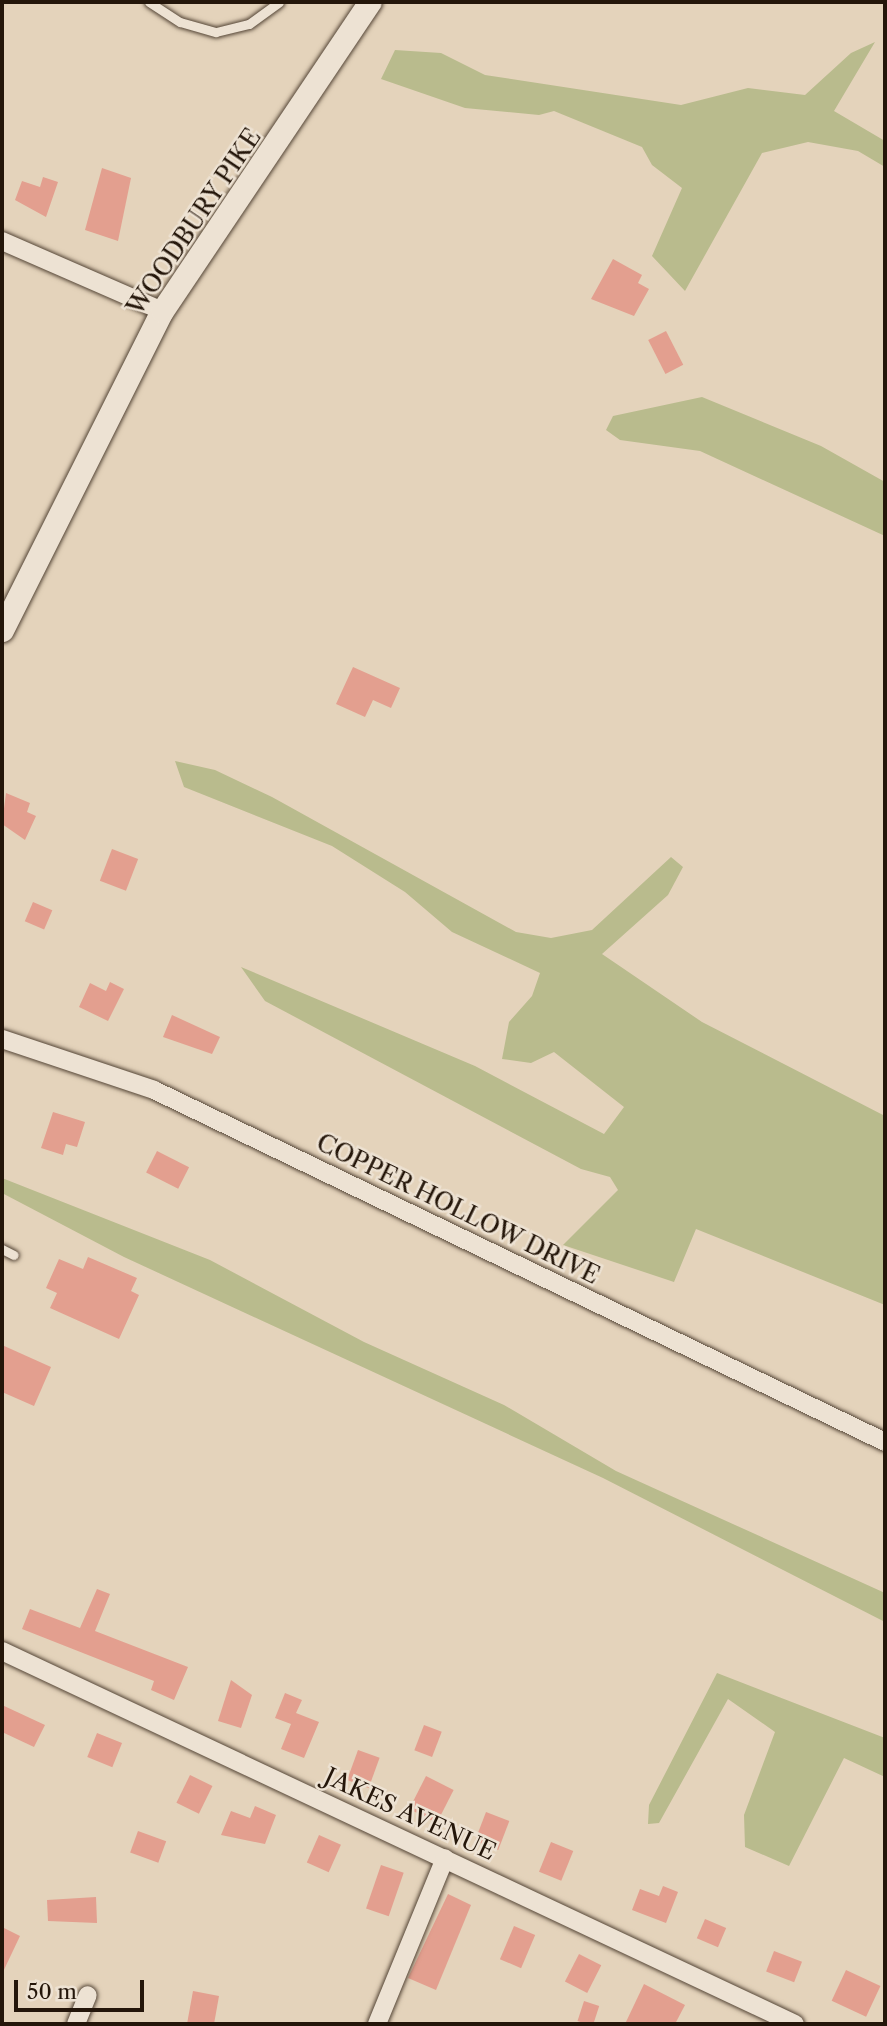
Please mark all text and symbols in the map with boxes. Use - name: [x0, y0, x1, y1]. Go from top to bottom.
- street label: WOODBURY PIKE: [121, 123, 267, 321]
- street label: COPPER HOLLOW DRIVE: [311, 1127, 605, 1291]
- street label: JAKES AVENUE: [319, 1761, 501, 1867]
- scale bar: [18, 1966, 147, 2010]
- text: 50 m: [27, 1979, 77, 2004]

